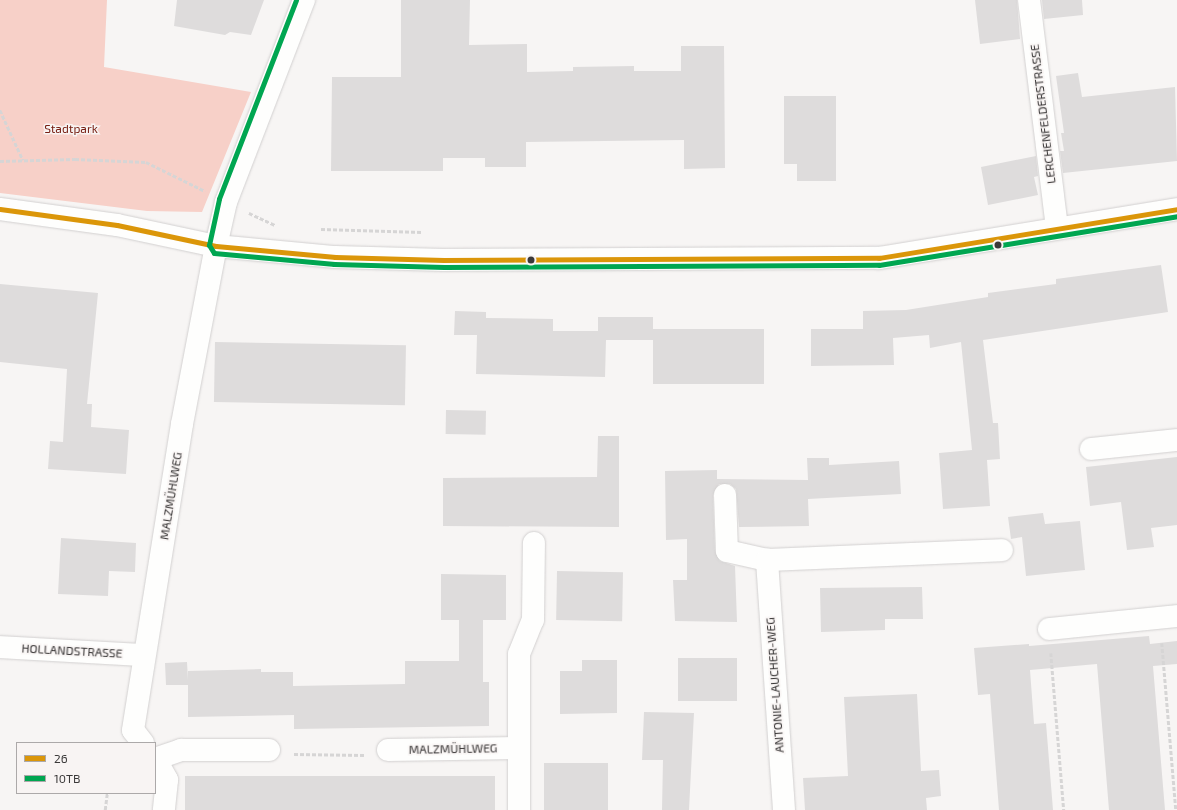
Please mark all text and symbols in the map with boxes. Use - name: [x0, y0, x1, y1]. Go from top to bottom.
- street label: LERCHENFELDERSTRASSE: [1027, 43, 1059, 185]
- park label: Stadtpark: [44, 122, 98, 136]
- unlabelled marker: [993, 240, 1003, 250]
- unlabelled marker: [526, 255, 536, 265]
- street label: MALZMÜHLWEG: [157, 451, 185, 541]
- street label: ANTONIE-LAUCHER-WEG: [763, 617, 787, 753]
- street label: HOLLANDSTRASSE: [21, 641, 123, 661]
- street label: MALZMÜHLWEG: [409, 741, 497, 757]
- legend: [16, 742, 156, 794]
- text: 26: [54, 751, 68, 765]
- text: 10TB: [54, 771, 80, 785]

